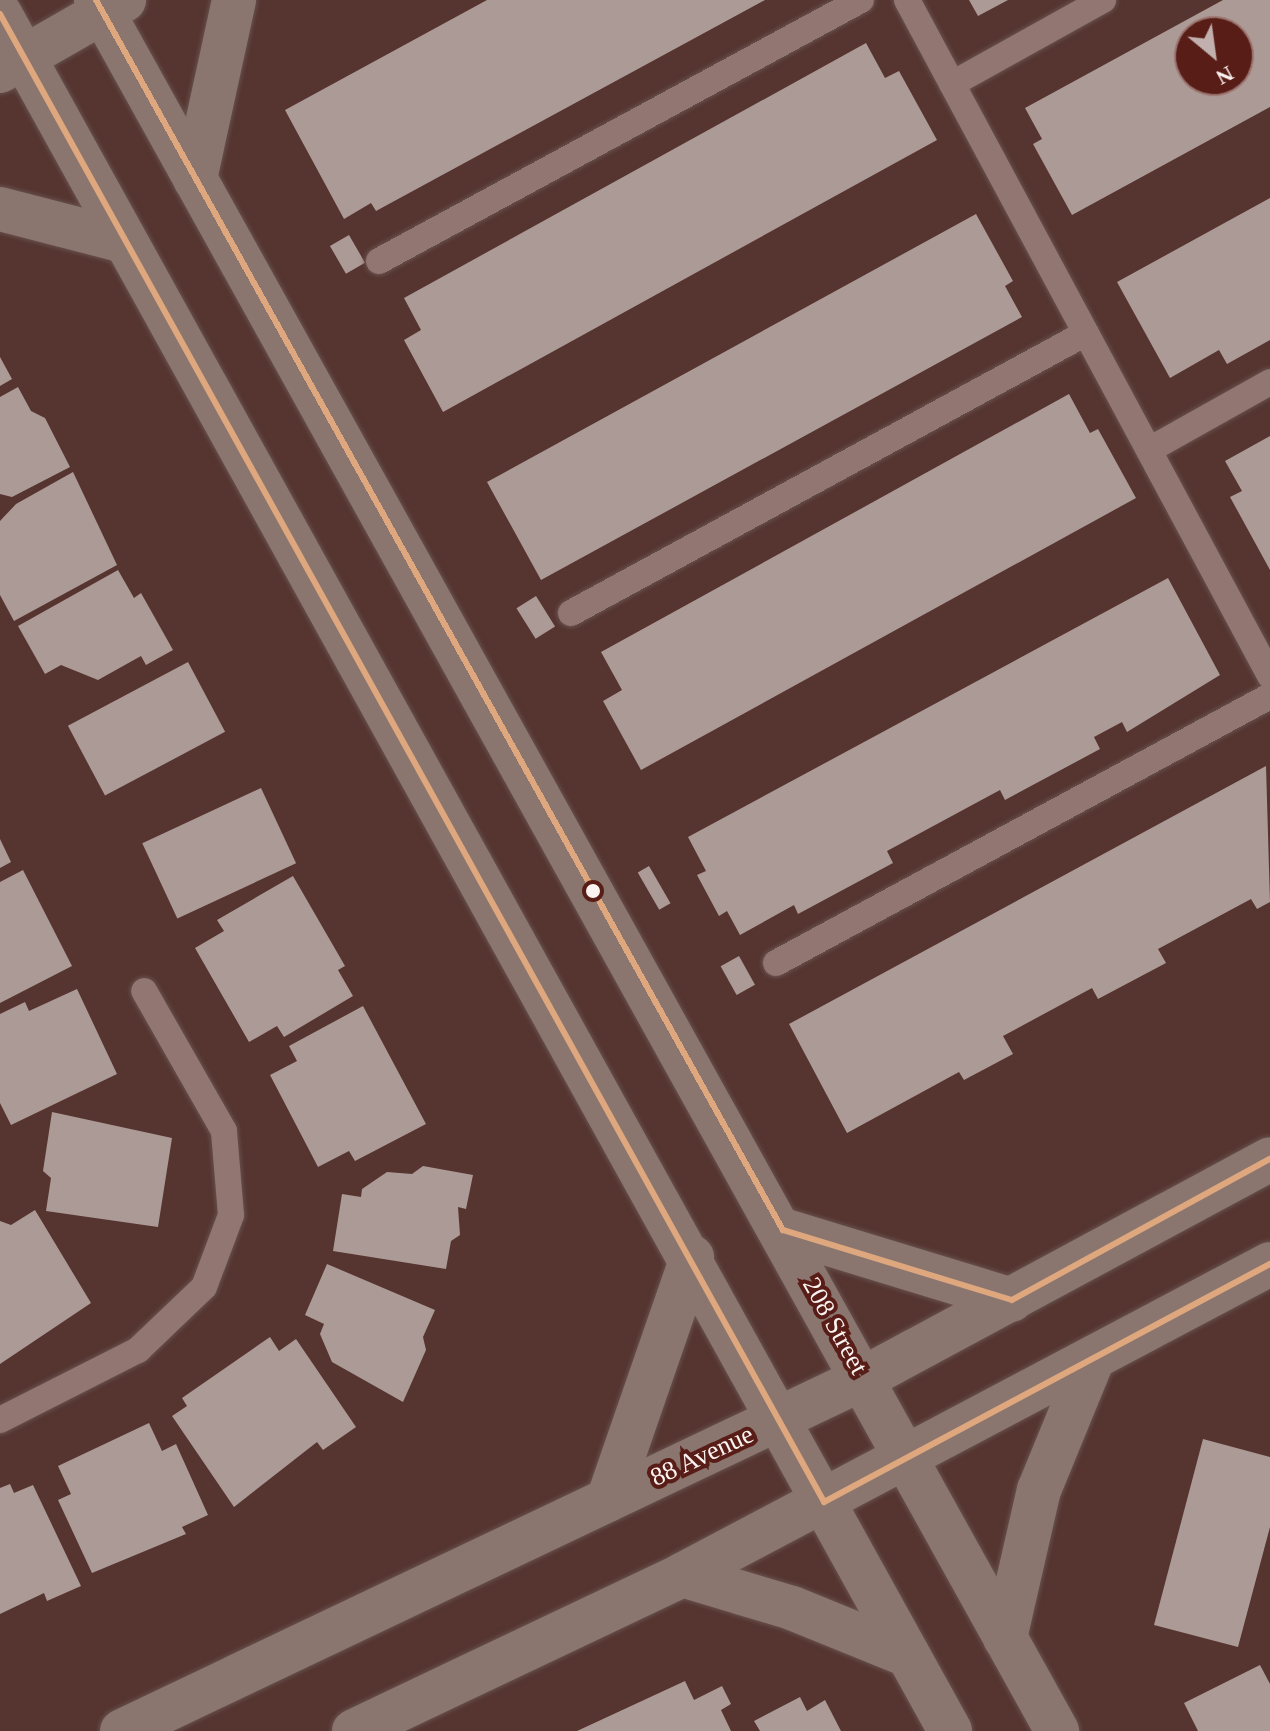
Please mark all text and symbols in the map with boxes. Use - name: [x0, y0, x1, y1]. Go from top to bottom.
- north arrow: [1174, 16, 1254, 96]
- text: N: [1212, 61, 1238, 90]
- unlabelled marker: [585, 883, 601, 899]
- street label: 208 Street: [796, 1272, 874, 1380]
- street label: 88 Avenue: [645, 1418, 759, 1494]

